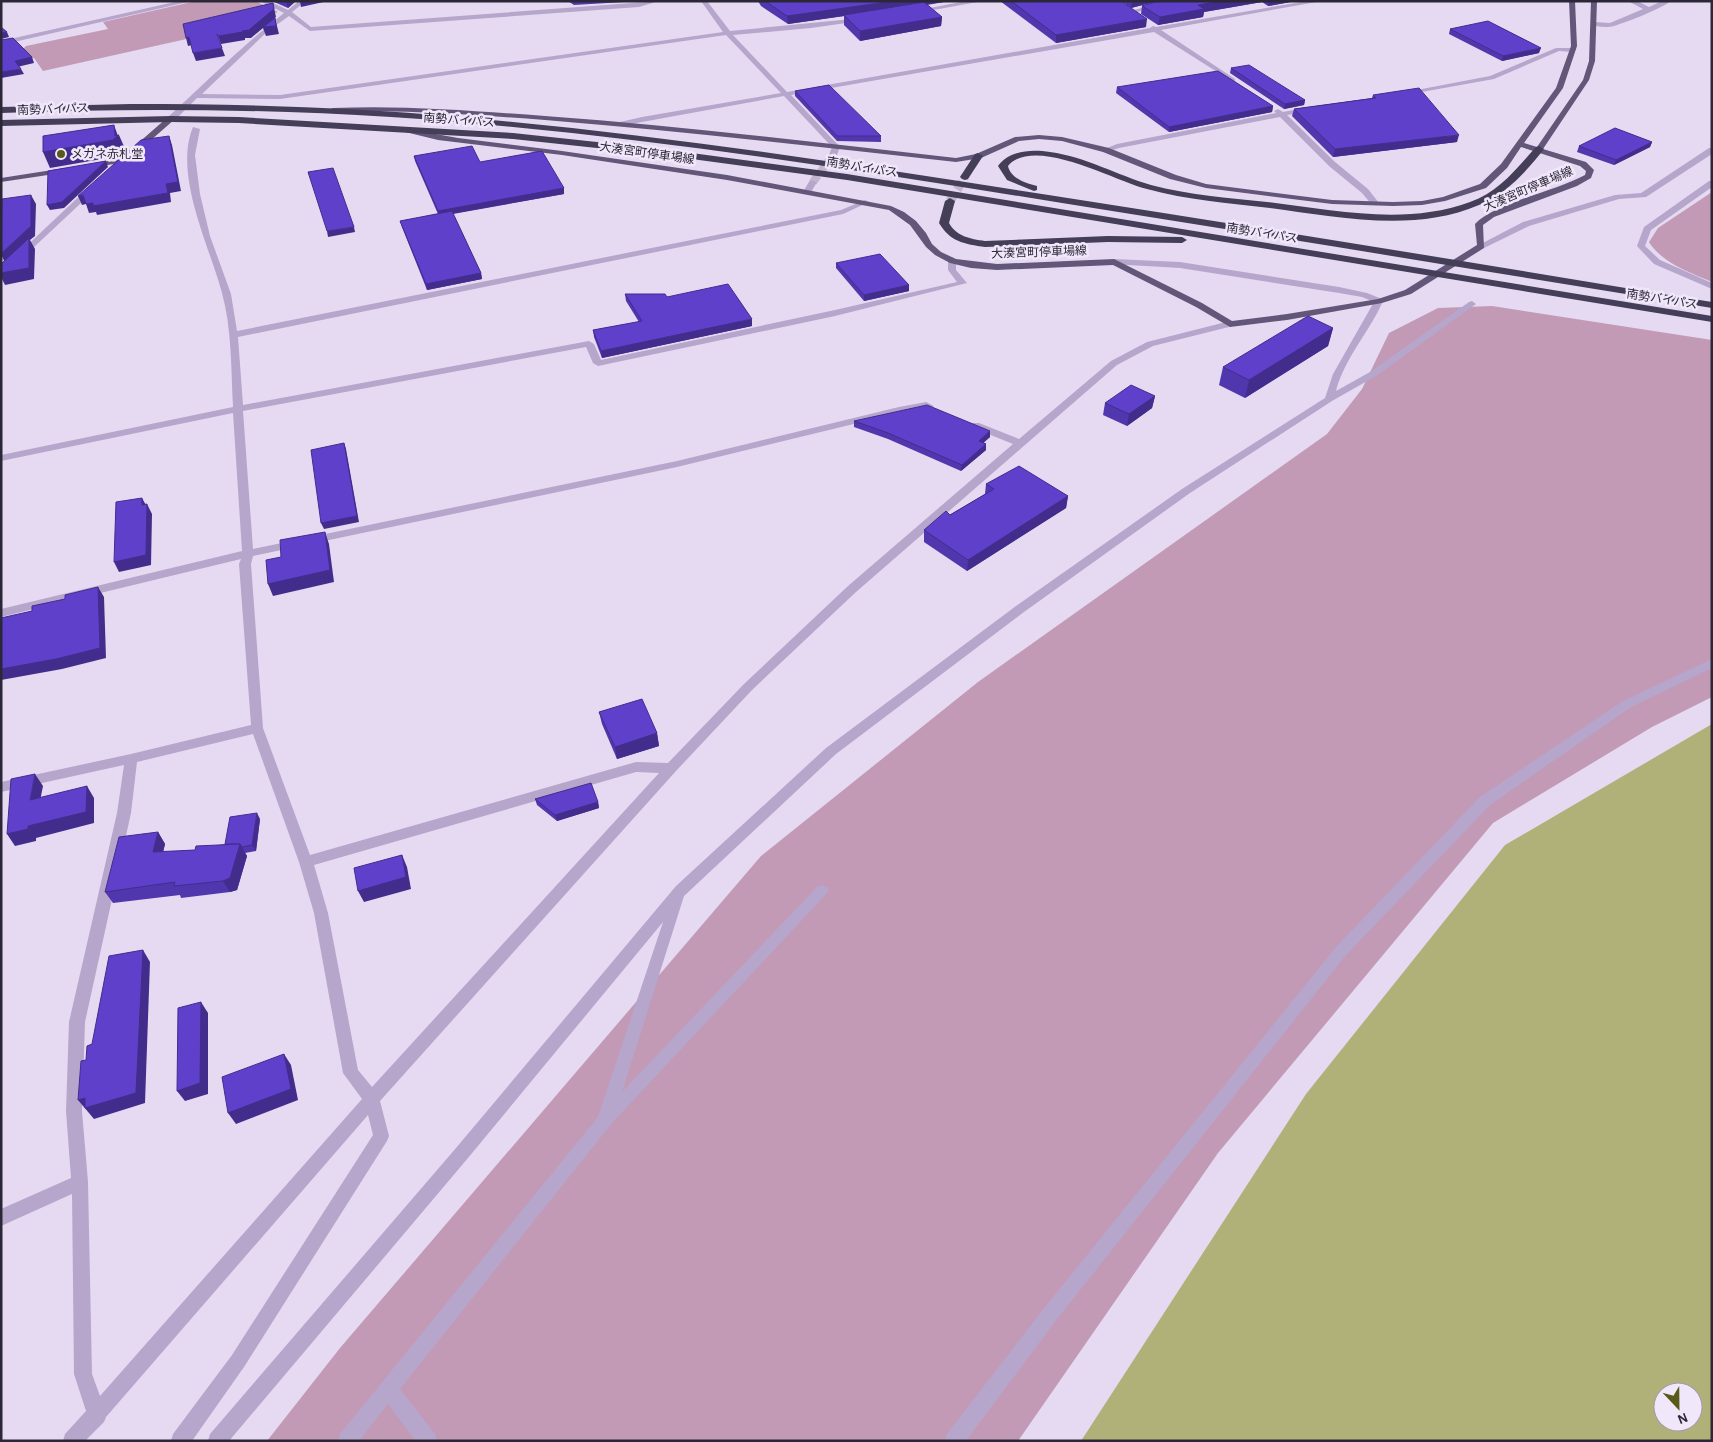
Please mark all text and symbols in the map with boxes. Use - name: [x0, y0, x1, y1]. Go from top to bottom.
- street label: 南勢バイパス: [17, 102, 89, 116]
- street label: 南勢バイパス: [423, 112, 495, 128]
- street label: 大湊宮町停車場線: [599, 139, 696, 166]
- place label: メガネ赤札堂: [71, 147, 143, 160]
- marker: メガネ赤札堂: [55, 148, 67, 160]
- street label: 南勢バイパス: [826, 155, 898, 179]
- street label: 大湊宮町停車場線: [1481, 164, 1575, 213]
- street label: 南勢バイパス: [1226, 221, 1298, 245]
- street label: 大湊宮町停車場線: [991, 243, 1087, 260]
- street label: 南勢バイパス: [1626, 287, 1698, 311]
- north arrow: [1653, 1382, 1703, 1432]
- text: N: [1675, 1410, 1690, 1426]

